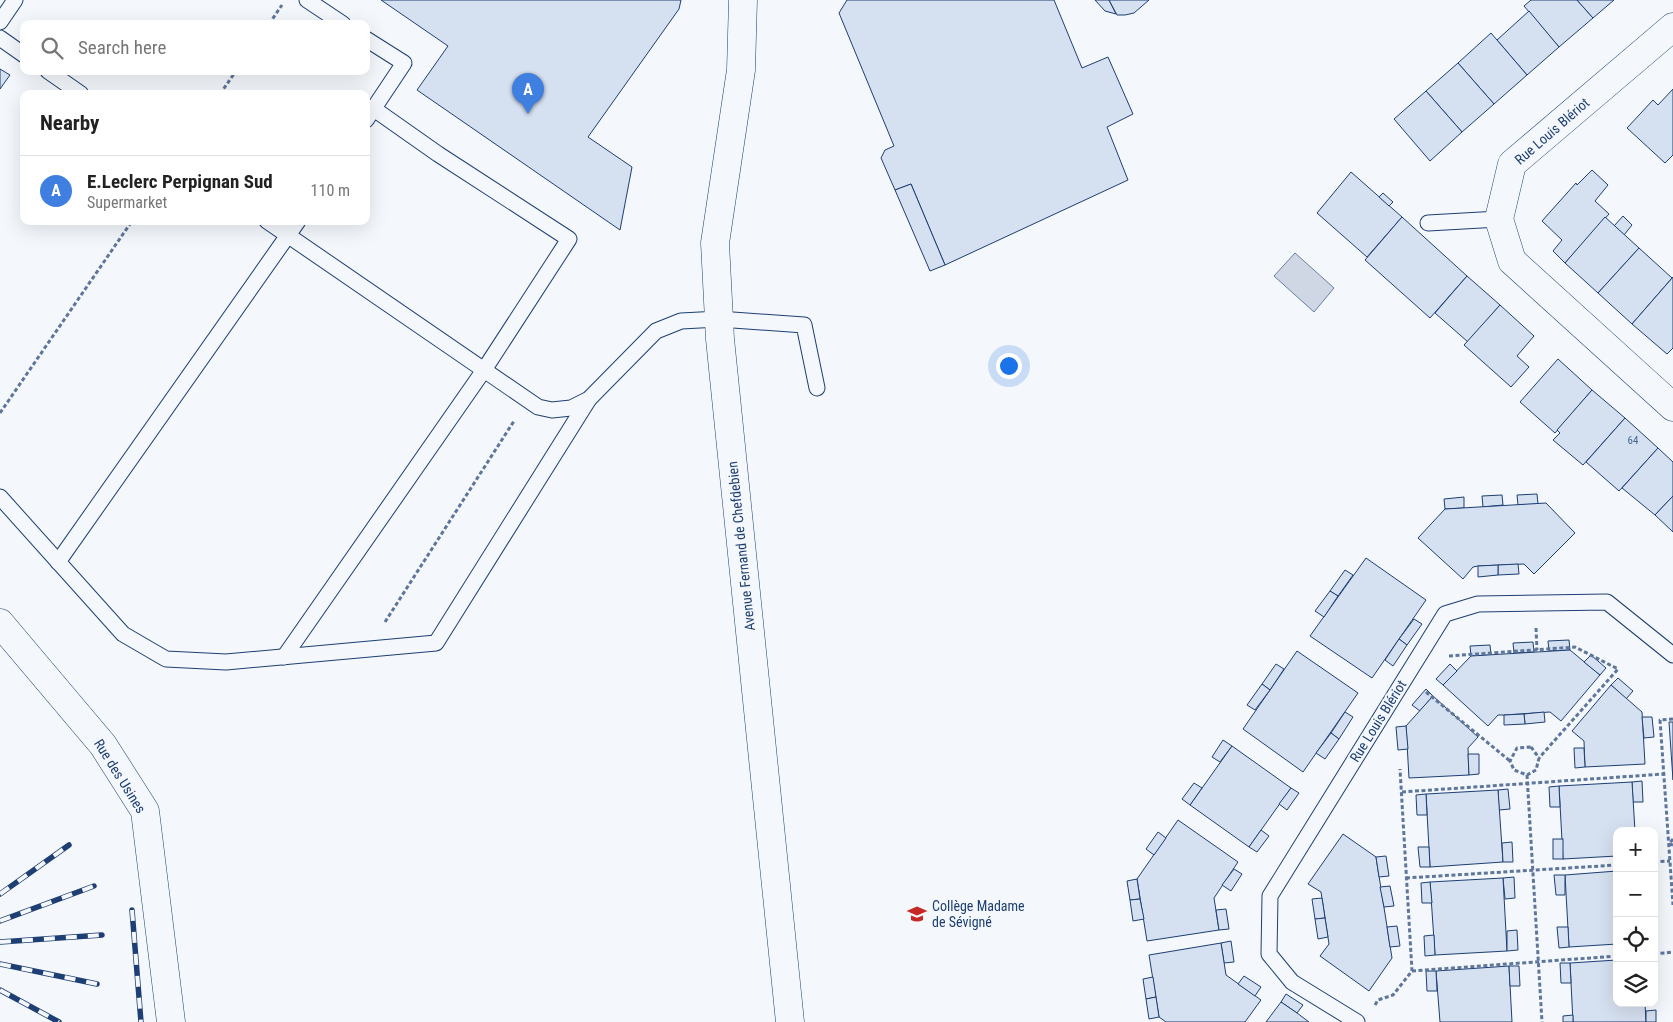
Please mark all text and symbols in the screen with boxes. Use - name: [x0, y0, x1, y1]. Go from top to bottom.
- search box: [20, 20, 370, 75]
- icon: search: [38, 34, 66, 62]
- text: Search here: [78, 36, 166, 59]
- pin: A: [512, 73, 544, 114]
- street label: Rue Louis Blériot: [1512, 94, 1592, 168]
- text: Nearby: [40, 111, 99, 135]
- text: E.Leclerc Perpignan Sud: [87, 170, 273, 193]
- text: A: [51, 181, 61, 200]
- text: 110 m: [311, 181, 350, 200]
- text: Supermarket: [87, 193, 167, 212]
- your location: [996, 353, 1022, 379]
- house number: 64: [1628, 434, 1639, 447]
- street label: Avenue Fernand de Chefdebien: [724, 460, 758, 632]
- street label: Rue Louis Blériot: [1346, 677, 1410, 765]
- street label: Rue des Usines: [91, 736, 149, 816]
- map controls: [1613, 827, 1658, 1007]
- button: +: [1613, 827, 1658, 872]
- button: −: [1613, 872, 1658, 917]
- place label: Collège Madame de Sévigné: [932, 898, 1025, 930]
- school or university icon: Collège Madame de Sévigné: [906, 903, 928, 925]
- button: locate: [1613, 917, 1658, 962]
- button: layers: [1613, 962, 1658, 1007]

